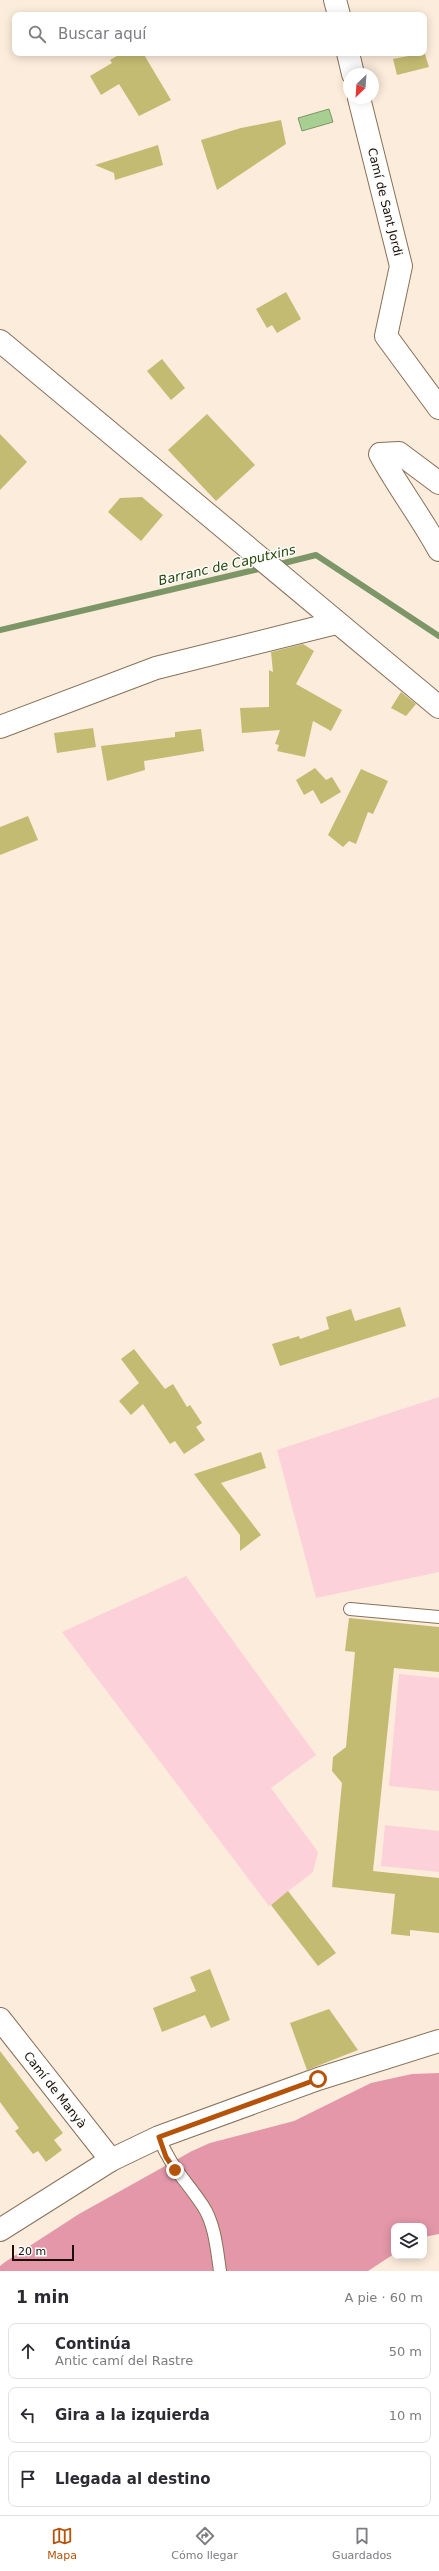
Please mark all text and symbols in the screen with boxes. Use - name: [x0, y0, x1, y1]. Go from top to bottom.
- search box: [12, 12, 427, 56]
- icon: search: [26, 23, 48, 45]
- text: Buscar aquí: [58, 25, 146, 43]
- north arrow: [343, 68, 379, 104]
- street label: Camí de Sant Jordi: [365, 146, 405, 258]
- water label: Barranc de Caputxins: [157, 542, 297, 588]
- street label: Camí de Manyà: [21, 2049, 89, 2131]
- route start: [309, 2070, 327, 2088]
- route end: [166, 2161, 184, 2179]
- map controls: [391, 2223, 427, 2259]
- button: layers: [391, 2223, 427, 2259]
- scale bar: [12, 2243, 74, 2262]
- text: 20 m: [18, 2245, 46, 2258]
- text: 1 min: [16, 2287, 69, 2307]
- text: A pie · 60 m: [344, 2290, 423, 2305]
- text: Continúa: [55, 2335, 131, 2353]
- icon: ahead: [17, 2340, 39, 2362]
- text: 50 m: [389, 2344, 422, 2359]
- text: Antic camí del Rastre: [55, 2353, 193, 2368]
- icon: left: [17, 2404, 39, 2426]
- text: Gira a la izquierda: [55, 2406, 210, 2424]
- text: 10 m: [389, 2408, 422, 2423]
- icon: arrive: [17, 2468, 39, 2490]
- text: Llegada al destino: [55, 2470, 210, 2488]
- tab: Mapa: [47, 2525, 77, 2562]
- tab: Cómo llegar: [171, 2525, 238, 2562]
- tab: Guardados: [332, 2525, 392, 2562]

